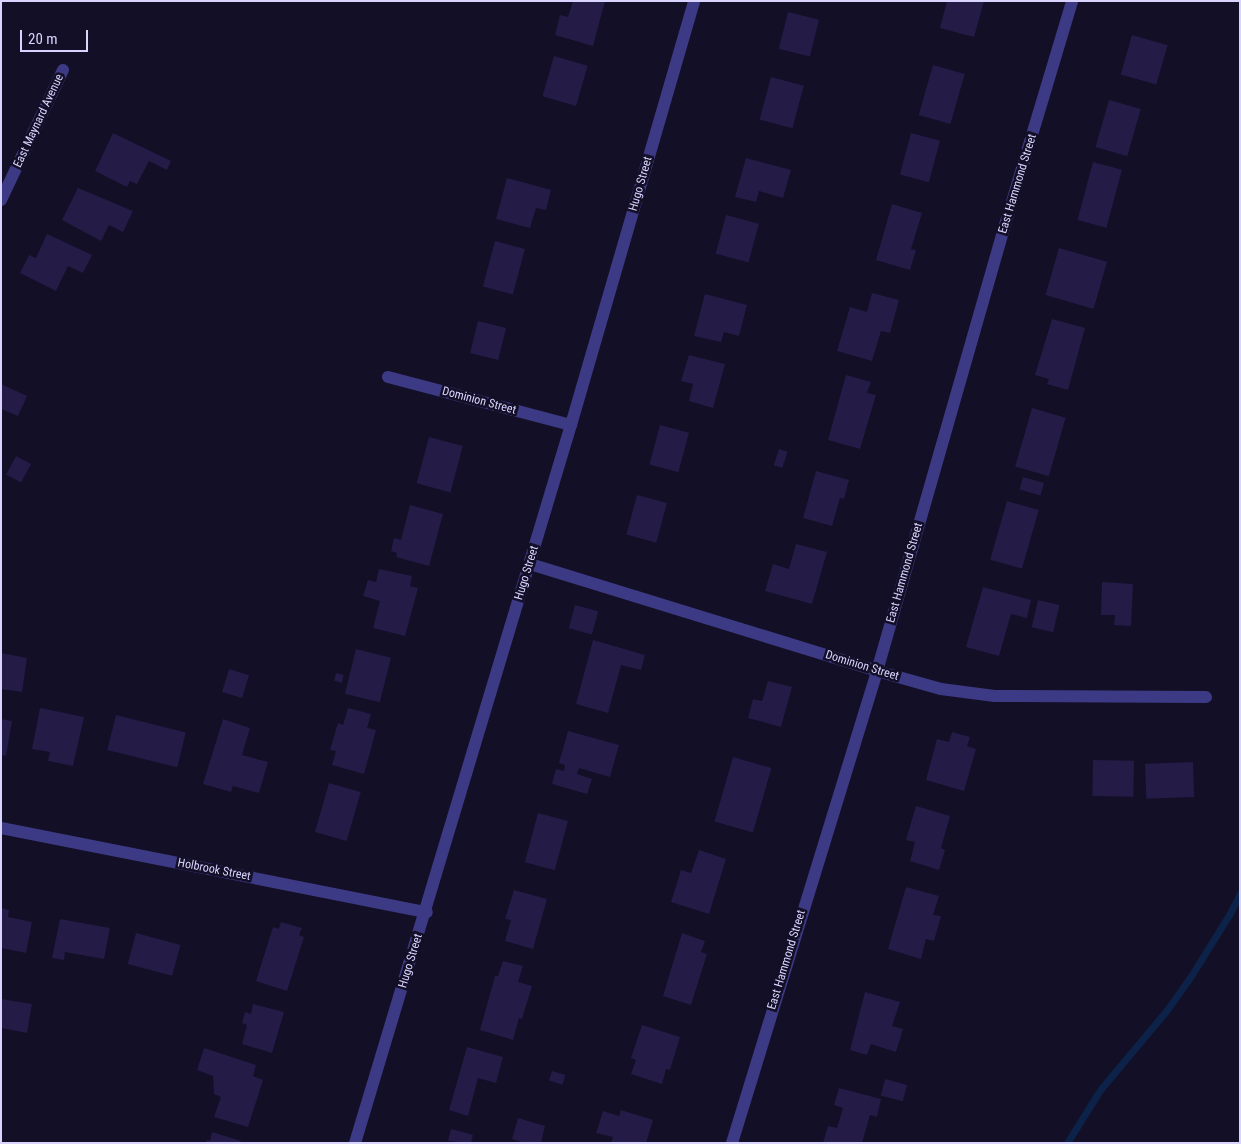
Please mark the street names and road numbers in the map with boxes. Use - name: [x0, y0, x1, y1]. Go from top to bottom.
- street label: East Maynard Avenue: [11, 72, 67, 170]
- street label: East Hammond Street: [996, 132, 1040, 236]
- street label: Hugo Street: [626, 155, 656, 213]
- street label: Dominion Street: [440, 384, 518, 418]
- street label: East Hammond Street: [884, 521, 926, 625]
- street label: Hugo Street: [512, 544, 542, 602]
- street label: Dominion Street: [824, 648, 900, 684]
- street label: Holbrook Street: [176, 856, 252, 884]
- street label: East Hammond Street: [765, 908, 809, 1012]
- street label: Hugo Street: [396, 932, 426, 990]

